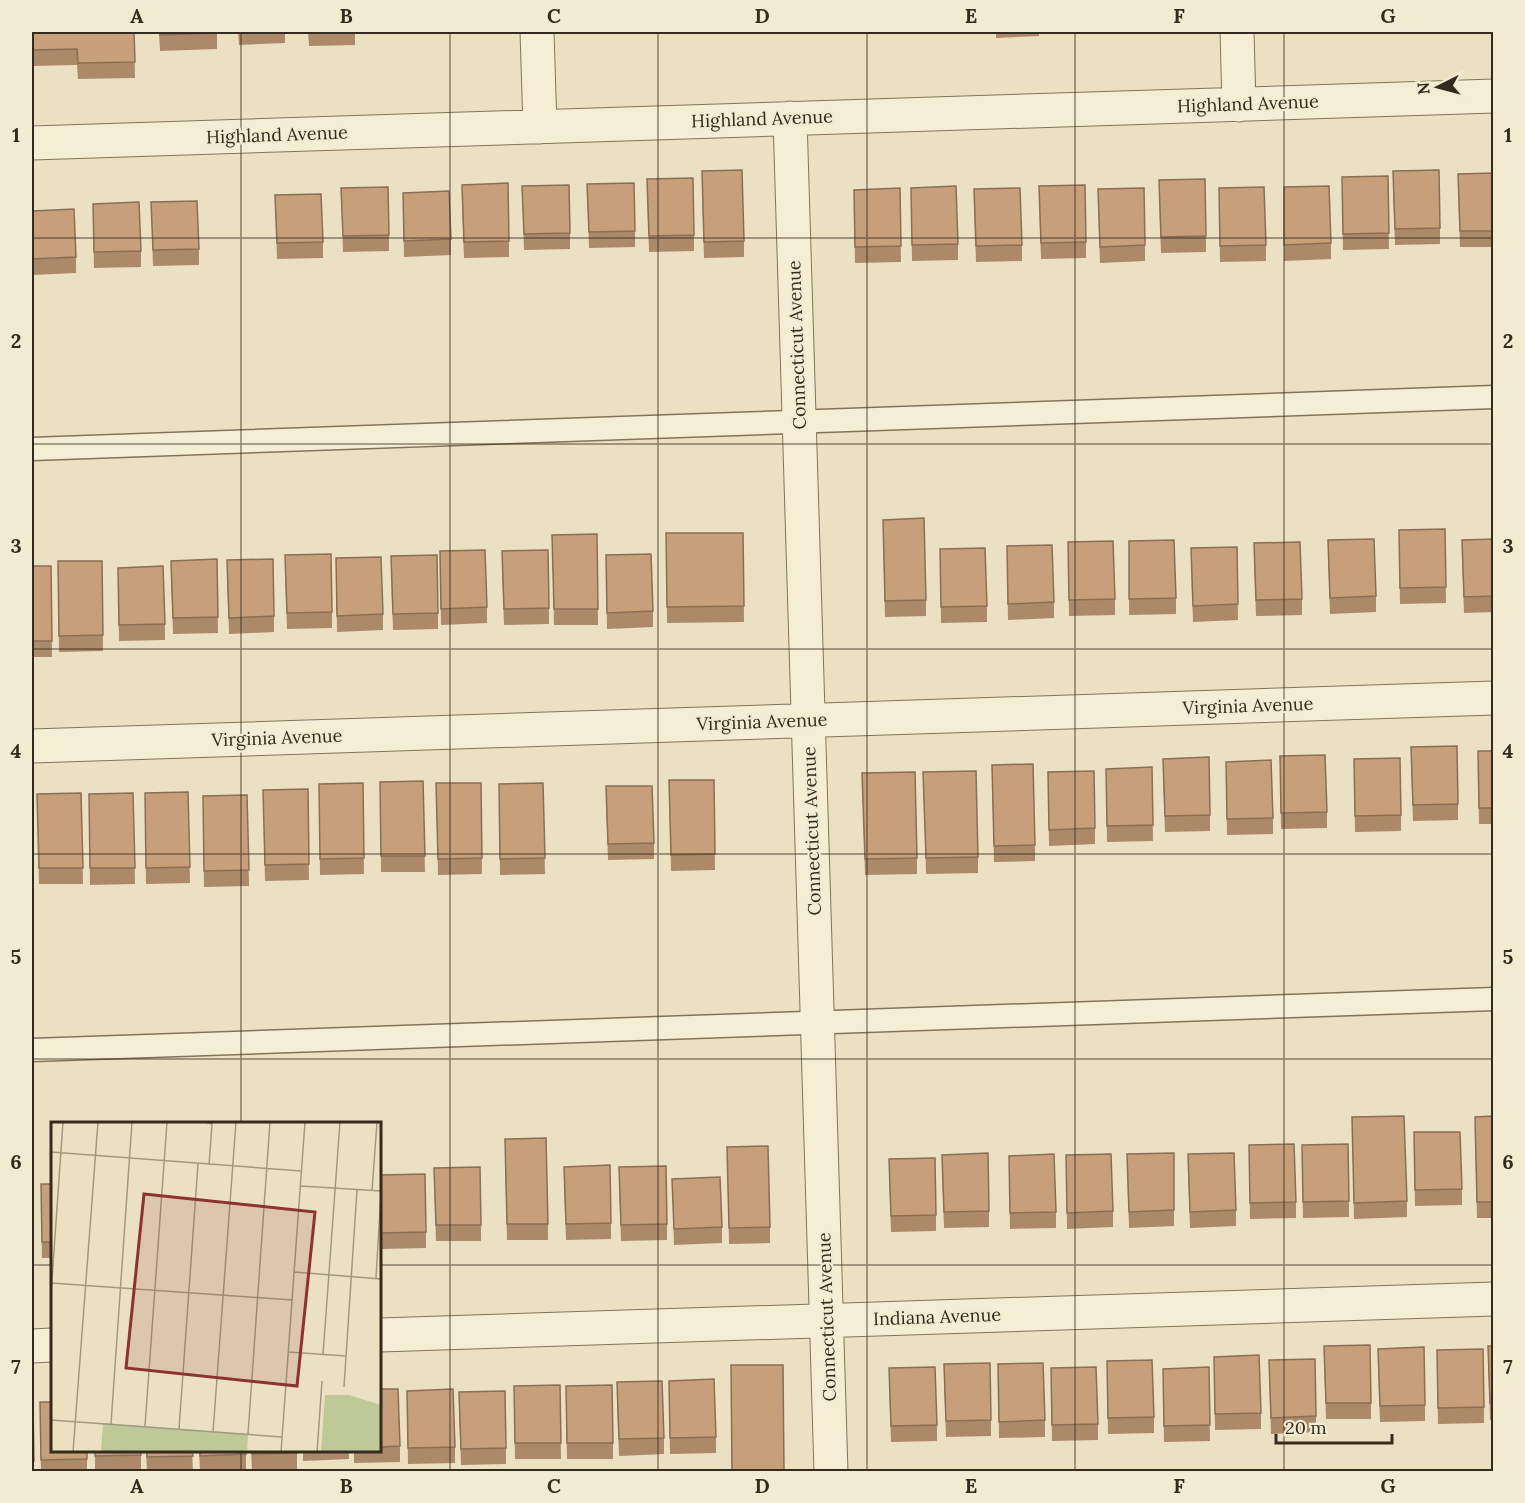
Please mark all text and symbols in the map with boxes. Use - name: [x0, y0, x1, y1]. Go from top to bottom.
- text: A: [130, 3, 144, 28]
- text: B: [339, 3, 353, 28]
- text: C: [547, 3, 561, 28]
- text: D: [754, 3, 770, 28]
- text: E: [965, 3, 977, 28]
- text: F: [1173, 3, 1185, 28]
- text: G: [1380, 3, 1396, 28]
- north arrow: [1408, 57, 1468, 117]
- text: N: [1412, 81, 1434, 96]
- street label: Highland Avenue: [1177, 90, 1320, 117]
- street label: Highland Avenue: [691, 105, 834, 132]
- street label: Highland Avenue: [206, 121, 349, 148]
- text: 1: [12, 122, 20, 147]
- text: 1: [1504, 122, 1512, 147]
- street label: Connecticut Avenue: [782, 260, 811, 430]
- text: 2: [11, 328, 21, 353]
- text: 2: [1503, 328, 1513, 353]
- text: 3: [10, 533, 22, 558]
- text: 3: [1502, 533, 1514, 558]
- street label: Virginia Avenue: [1181, 692, 1314, 719]
- street label: Virginia Avenue: [695, 708, 828, 735]
- street label: Virginia Avenue: [210, 724, 343, 751]
- text: 4: [11, 738, 22, 763]
- text: 4: [1503, 738, 1514, 763]
- street label: Connecticut Avenue: [797, 746, 826, 916]
- text: 5: [11, 944, 22, 969]
- text: 5: [1503, 944, 1514, 969]
- inset map: [51, 1122, 381, 1452]
- text: 6: [10, 1149, 22, 1174]
- text: 6: [1502, 1149, 1514, 1174]
- street label: Connecticut Avenue: [812, 1232, 841, 1402]
- street label: Indiana Avenue: [873, 1303, 1002, 1330]
- text: 7: [11, 1354, 21, 1379]
- text: 7: [1503, 1354, 1513, 1379]
- scale bar: [1276, 1407, 1392, 1445]
- text: 20 m: [1285, 1416, 1327, 1439]
- text: A: [130, 1473, 144, 1498]
- text: B: [339, 1473, 353, 1498]
- text: C: [547, 1473, 561, 1498]
- text: D: [754, 1473, 770, 1498]
- text: E: [965, 1473, 977, 1498]
- text: F: [1173, 1473, 1185, 1498]
- text: G: [1380, 1473, 1396, 1498]

